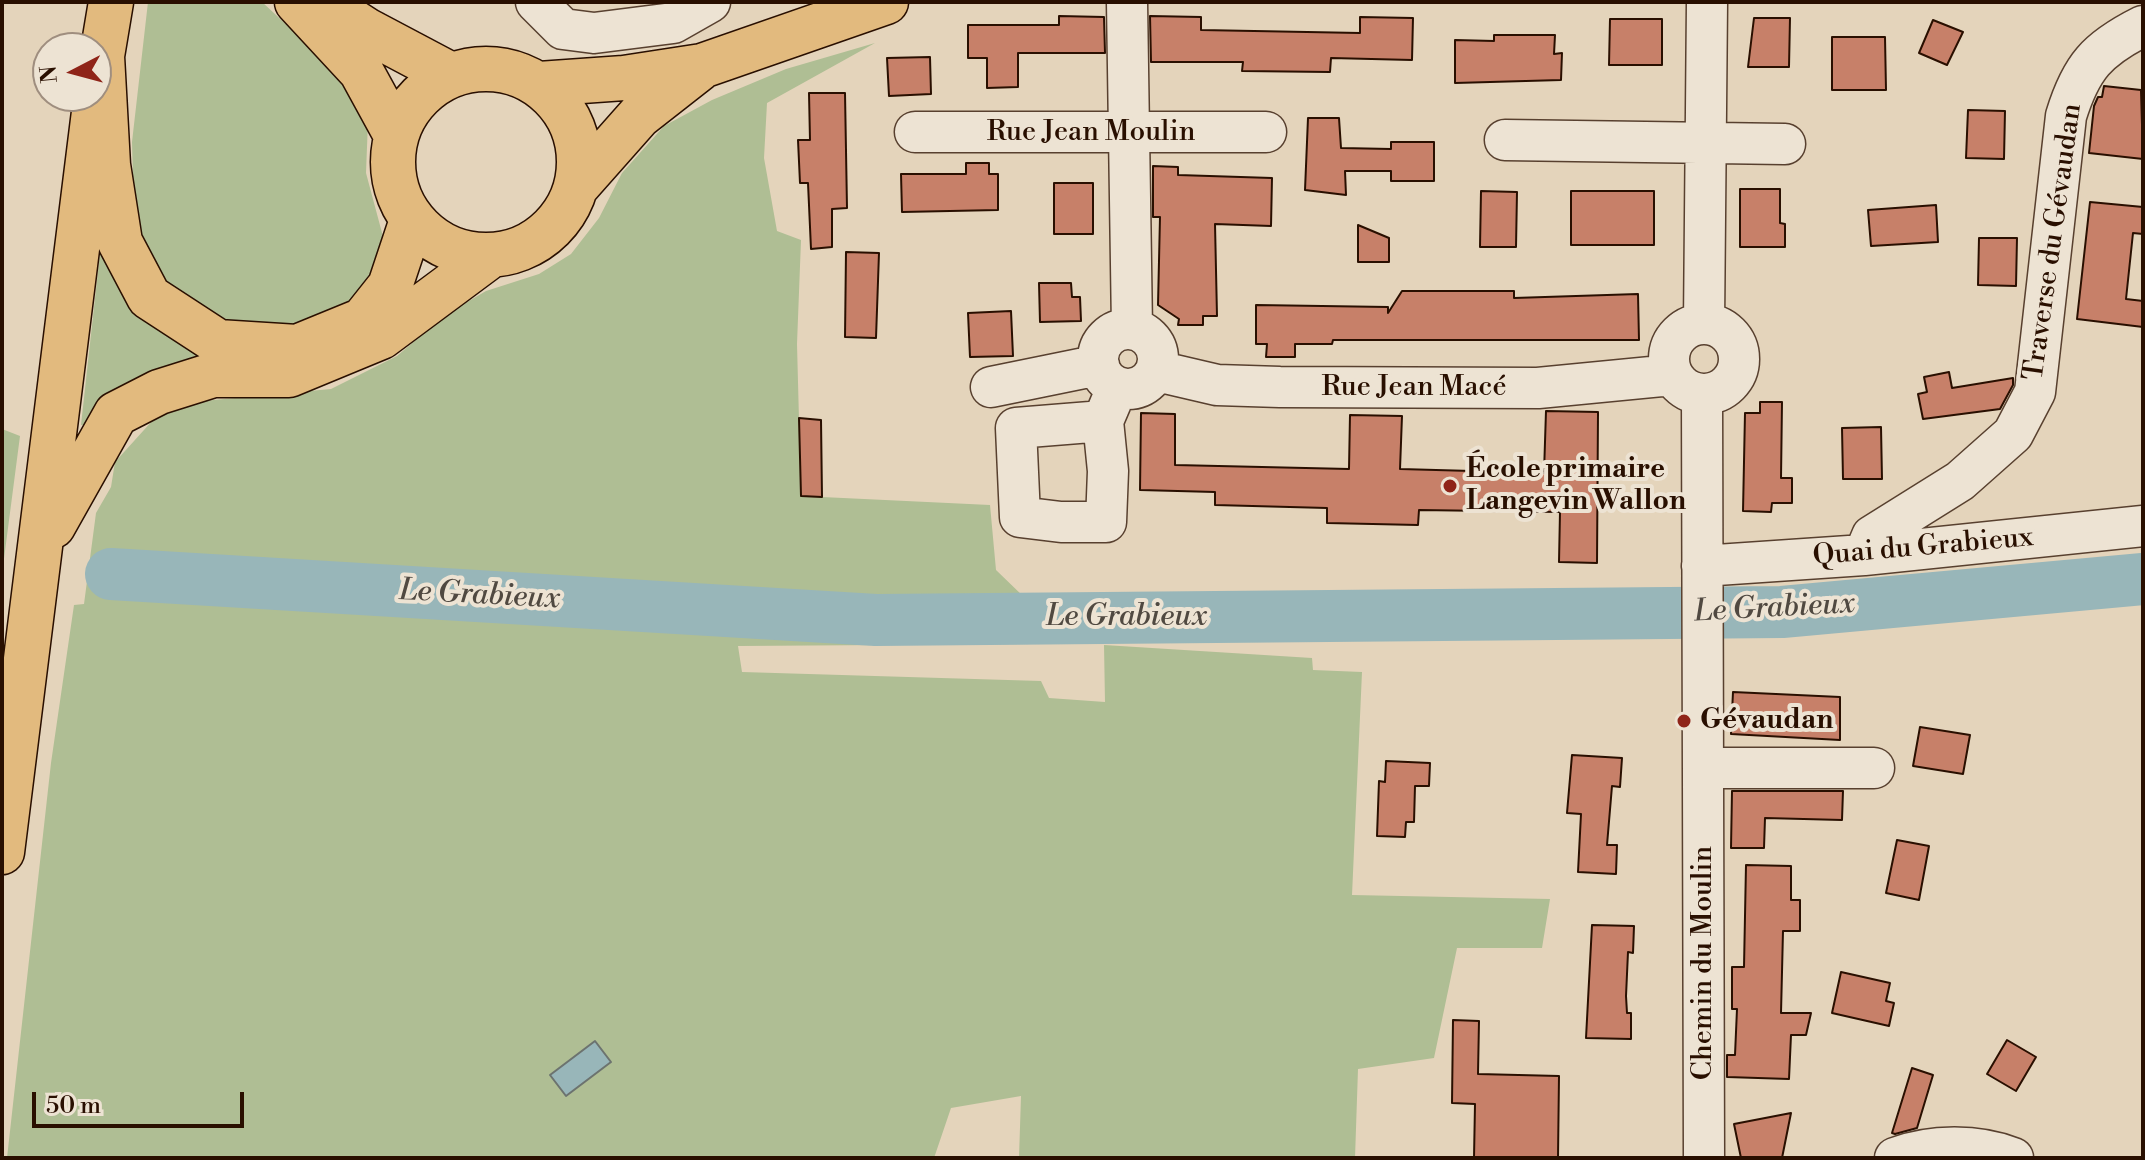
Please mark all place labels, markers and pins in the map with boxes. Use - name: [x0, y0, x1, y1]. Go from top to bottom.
- place label: École primaire Langevin Wallon: [1466, 453, 1686, 519]
- marker: École primaire Langevin Wallon: [1441, 477, 1459, 495]
- place label: Gévaudan: [1700, 704, 1833, 738]
- marker: Gévaudan: [1675, 712, 1693, 730]

